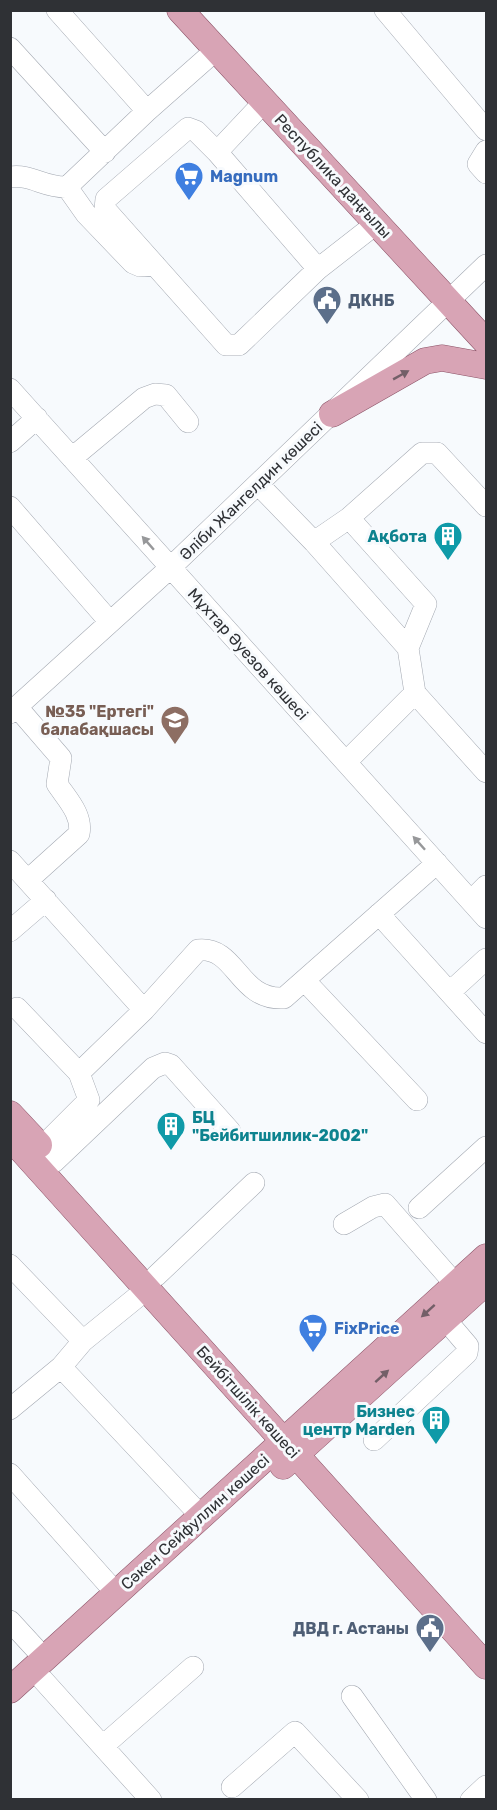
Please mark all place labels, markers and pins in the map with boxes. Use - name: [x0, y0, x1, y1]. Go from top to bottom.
- supermarket icon: Magnum: [173, 160, 205, 202]
- place label: Magnum: [210, 167, 278, 186]
- public building icon: ДКНБ: [311, 284, 343, 326]
- place label: ДКНБ: [348, 291, 395, 310]
- building icon: Ақбота: [432, 520, 464, 562]
- place label: Ақбота: [368, 527, 427, 546]
- place label: №35 "Ертегі" балабақшасы: [41, 702, 154, 739]
- school or university icon: №35 "Ертегі" балабақшасы: [159, 704, 191, 746]
- place label: БЦ "Бейбитшилик-2002": [192, 1108, 368, 1145]
- building icon: БЦ "Бейбитшилик-2002": [155, 1110, 187, 1152]
- supermarket icon: FixPrice: [297, 1312, 329, 1354]
- place label: FixPrice: [334, 1319, 399, 1338]
- place label: Бизнес центр Marden: [303, 1402, 415, 1439]
- building icon: Бизнес центр Marden: [420, 1404, 452, 1446]
- public building icon: ДВД г. Астаны: [414, 1612, 446, 1654]
- place label: ДВД г. Астаны: [293, 1619, 409, 1638]

